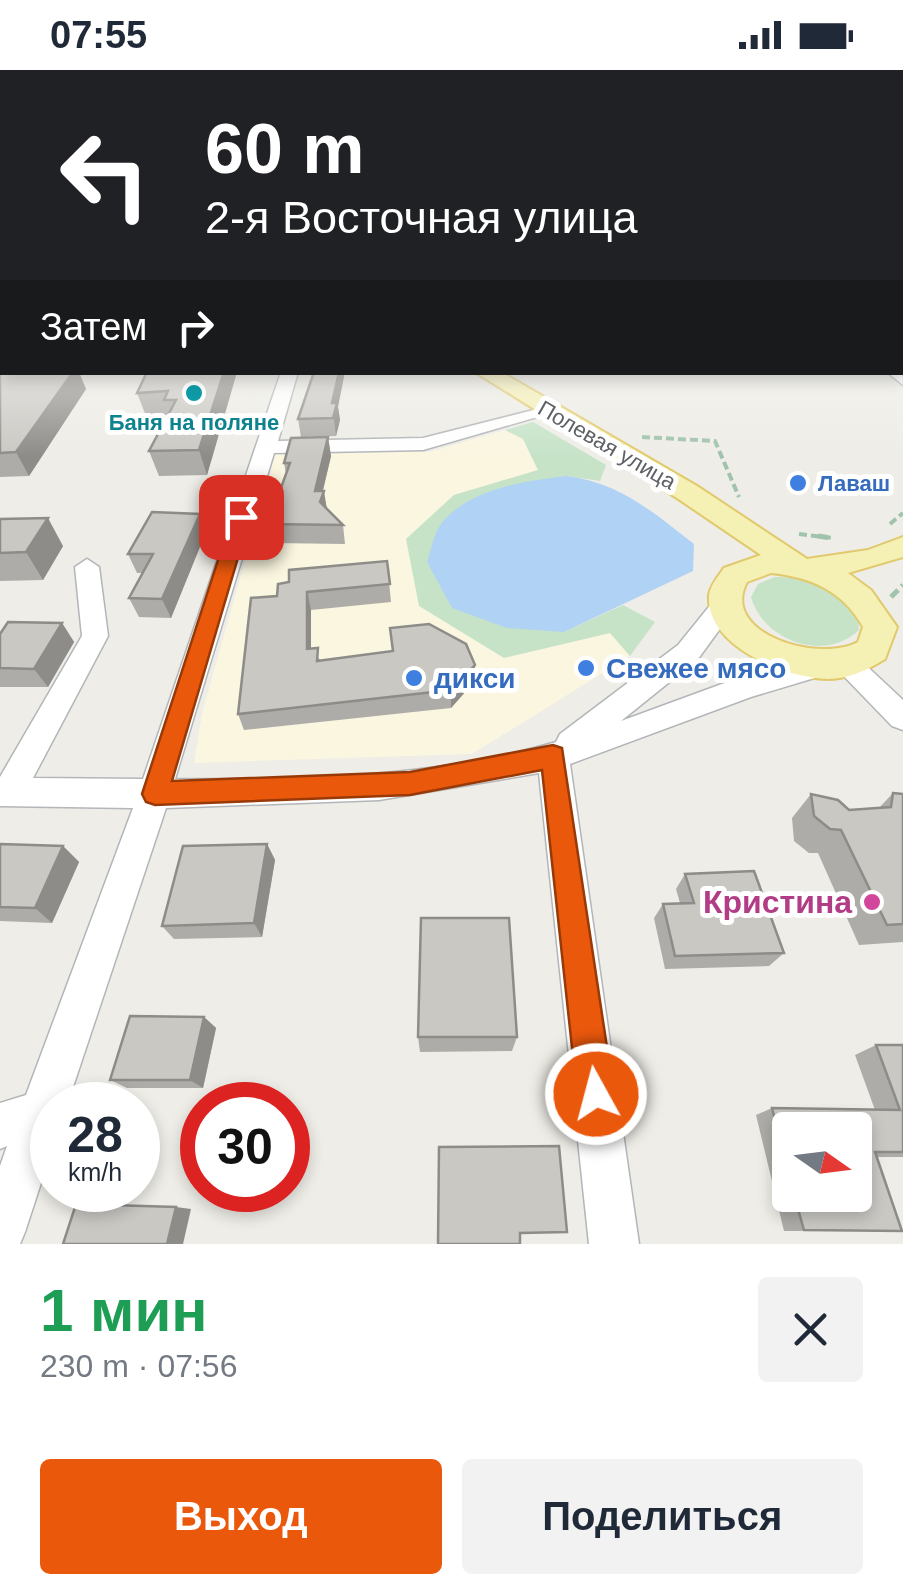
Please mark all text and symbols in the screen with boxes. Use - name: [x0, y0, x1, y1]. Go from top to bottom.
- text: 07:55: [50, 14, 147, 56]
- icon: left: [40, 110, 170, 240]
- text: 60 m: [205, 110, 365, 188]
- text: 2-я Восточная улица: [205, 192, 637, 243]
- icon: right: [168, 300, 223, 355]
- text: Затем: [40, 306, 148, 348]
- marker: Баня на поляне: [183, 382, 205, 404]
- street label: Полевая улица: [534, 395, 681, 495]
- place label: Баня на поляне: [109, 410, 279, 435]
- place label: Лаваш: [818, 471, 890, 496]
- marker: Лаваш: [787, 472, 809, 494]
- pin: [199, 475, 284, 560]
- icon: arrive: [214, 490, 269, 545]
- place label: Свежее мясо: [606, 653, 786, 684]
- marker: Свежее мясо: [575, 657, 597, 679]
- place label: дикси: [434, 663, 515, 694]
- marker: дикси: [403, 667, 425, 689]
- place label: Кристина: [703, 884, 852, 920]
- marker: Кристина: [861, 891, 883, 913]
- position arrow: [544, 1042, 648, 1146]
- speed limit sign: 30: [180, 1082, 310, 1212]
- text: 28: [67, 1107, 123, 1163]
- north arrow: [772, 1112, 872, 1212]
- map controls: [772, 1112, 872, 1212]
- text: km/h: [68, 1158, 122, 1186]
- text: 1 мин: [40, 1277, 208, 1344]
- button: close: [758, 1277, 863, 1382]
- text: 230 m · 07:56: [40, 1348, 237, 1384]
- button: Выход: [40, 1459, 442, 1574]
- button: Поделиться: [462, 1459, 863, 1574]

